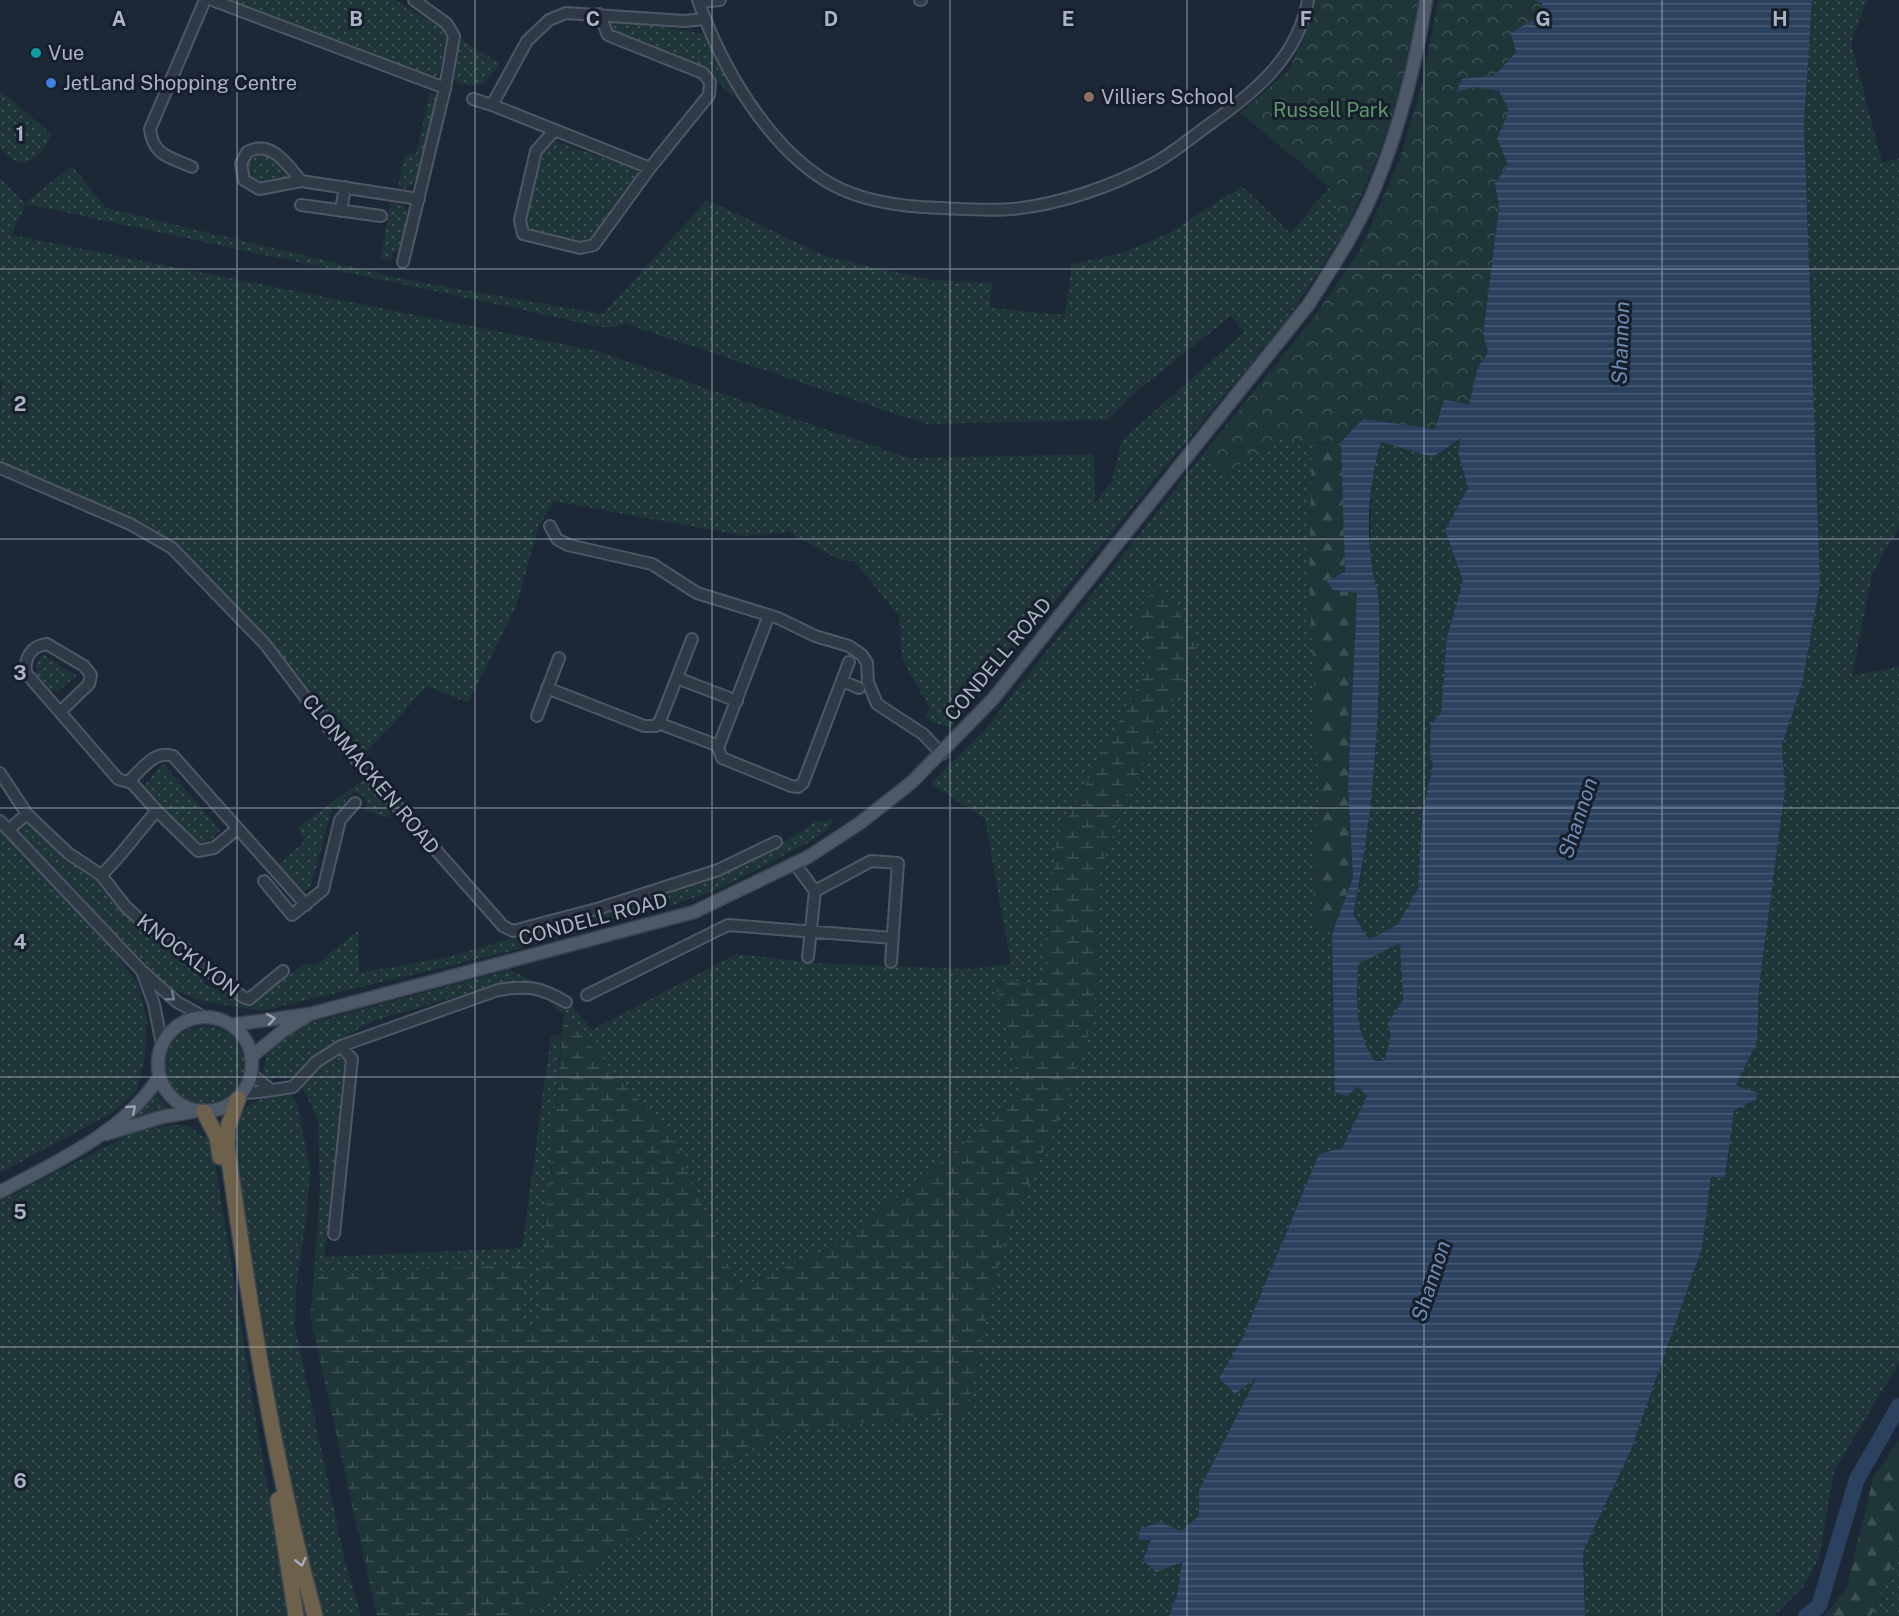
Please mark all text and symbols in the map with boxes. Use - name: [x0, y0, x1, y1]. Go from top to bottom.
- text: A: [112, 7, 126, 31]
- text: B: [349, 7, 363, 31]
- text: C: [586, 7, 600, 31]
- text: D: [824, 7, 838, 31]
- text: E: [1062, 7, 1074, 31]
- text: F: [1300, 7, 1312, 31]
- text: G: [1535, 7, 1551, 31]
- text: H: [1772, 7, 1788, 31]
- place label: Vue: [48, 41, 84, 65]
- marker: Vue: [29, 46, 43, 60]
- place label: JetLand Shopping Centre: [63, 71, 297, 95]
- marker: JetLand Shopping Centre: [44, 76, 58, 90]
- place label: Villiers School: [1101, 85, 1235, 109]
- marker: Villiers School: [1082, 90, 1096, 104]
- park label: Russell Park: [1273, 98, 1389, 122]
- text: 1: [16, 122, 24, 146]
- water label: Shannon: [1607, 301, 1634, 385]
- text: 2: [14, 392, 26, 416]
- street label: CONDELL ROAD: [940, 593, 1056, 725]
- text: 3: [13, 661, 27, 685]
- street label: CLONMACKEN ROAD: [297, 689, 445, 859]
- water label: Shannon: [1553, 774, 1602, 861]
- street label: CONDELL ROAD: [516, 888, 670, 950]
- street label: KNOCKLYON: [132, 909, 244, 1001]
- text: 4: [13, 930, 27, 954]
- one-way arrow: [164, 989, 175, 1000]
- one-way arrow: [266, 1014, 275, 1026]
- one-way arrow: [125, 1105, 136, 1116]
- text: 5: [13, 1200, 27, 1224]
- water label: Shannon: [1406, 1237, 1455, 1324]
- text: 6: [13, 1469, 27, 1493]
- one-way arrow: [294, 1556, 307, 1566]

